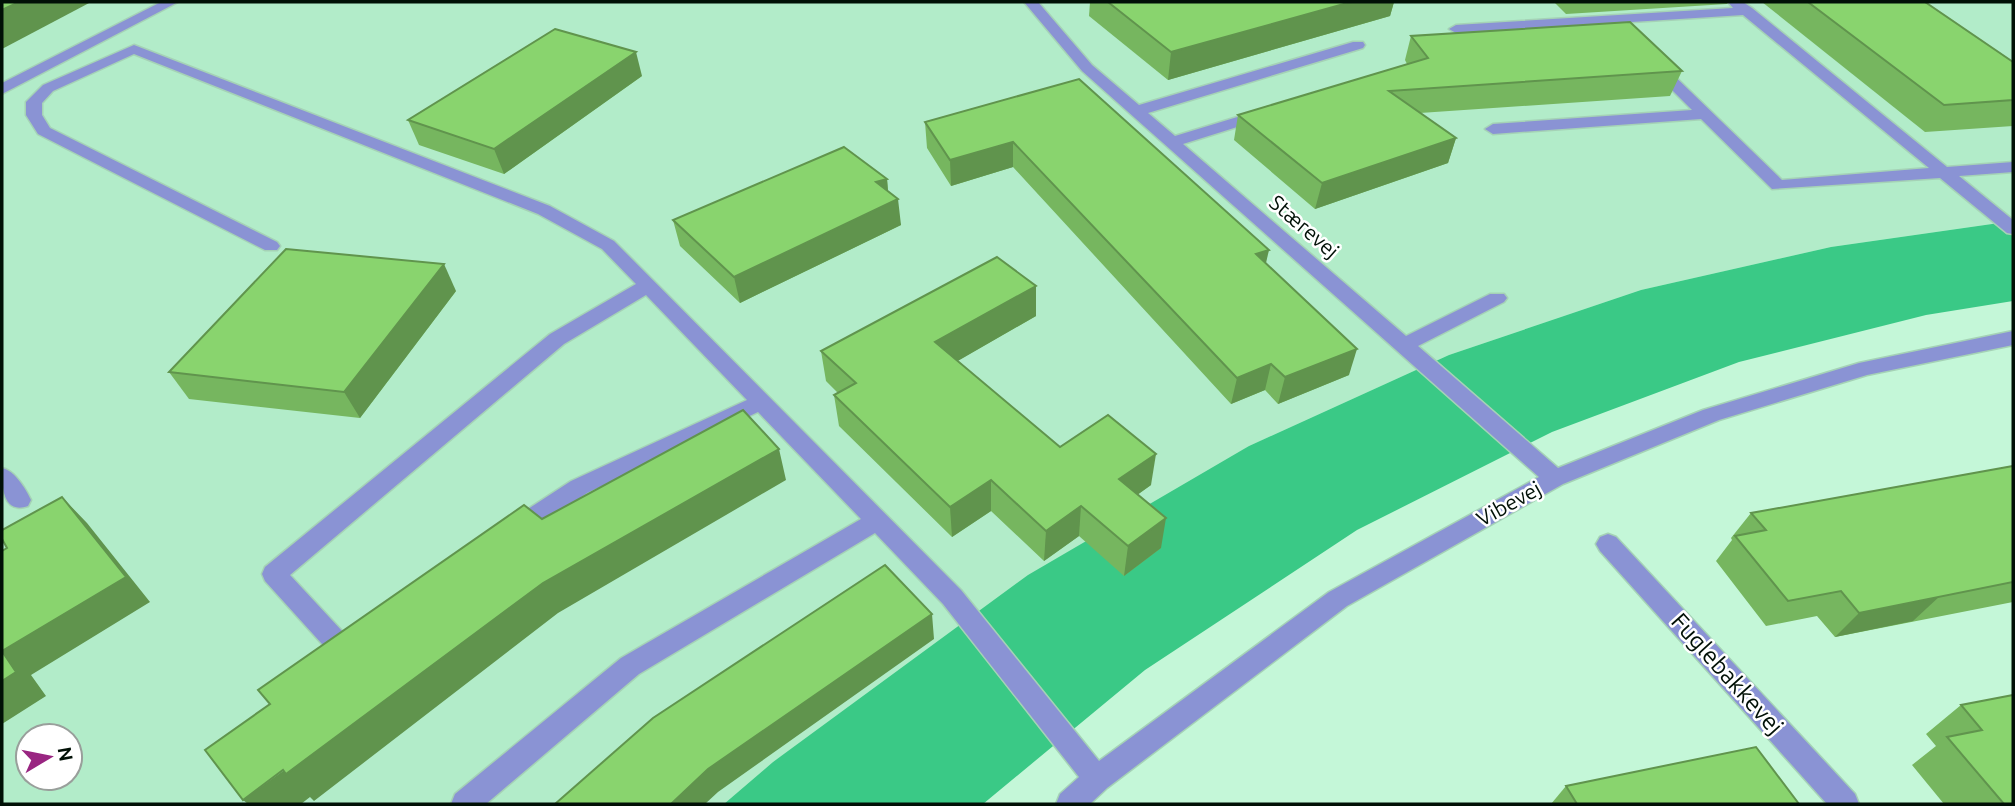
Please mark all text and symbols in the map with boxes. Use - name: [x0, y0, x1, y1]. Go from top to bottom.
- street label: Stærevej: [1265, 190, 1344, 263]
- street label: Vibevej: [1472, 476, 1545, 531]
- street label: Fuglebakkevej: [1666, 608, 1789, 740]
- north arrow: [14, 722, 84, 792]
- text: N: [54, 745, 78, 763]

